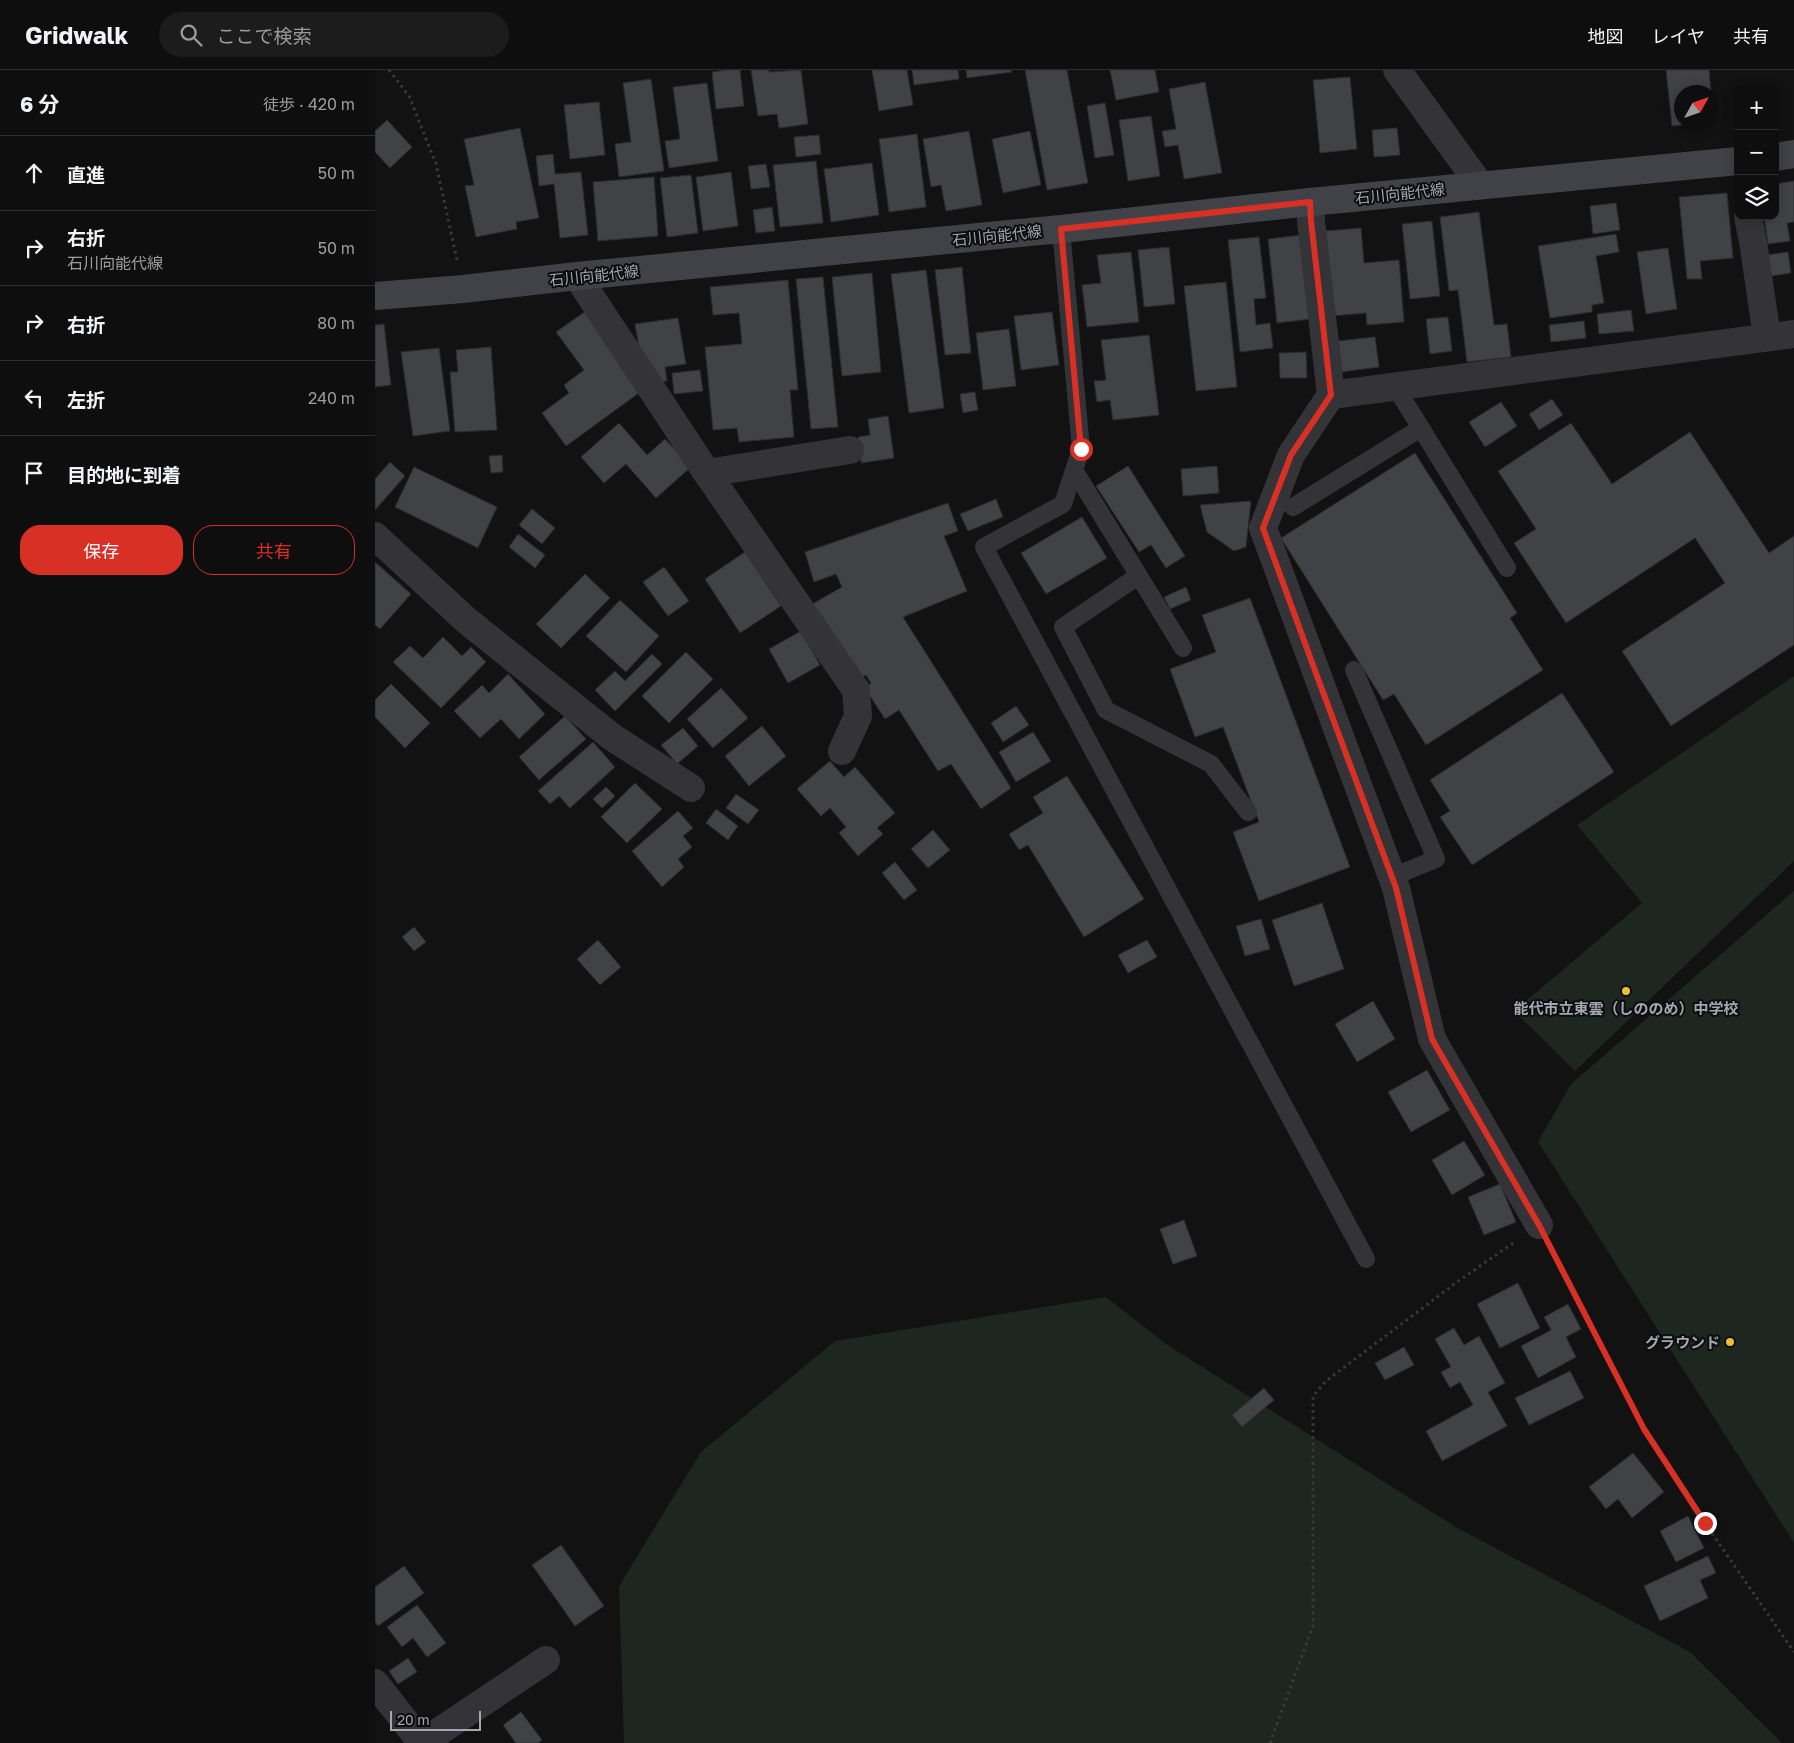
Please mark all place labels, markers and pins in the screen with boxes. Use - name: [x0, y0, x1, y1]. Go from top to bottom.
- marker: 能代市立東雲（しののめ）中学校: [1620, 985, 1632, 997]
- place label: 能代市立東雲（しののめ）中学校: [1513, 999, 1739, 1017]
- place label: グラウンド: [1645, 1333, 1720, 1351]
- marker: グラウンド: [1724, 1336, 1736, 1348]

